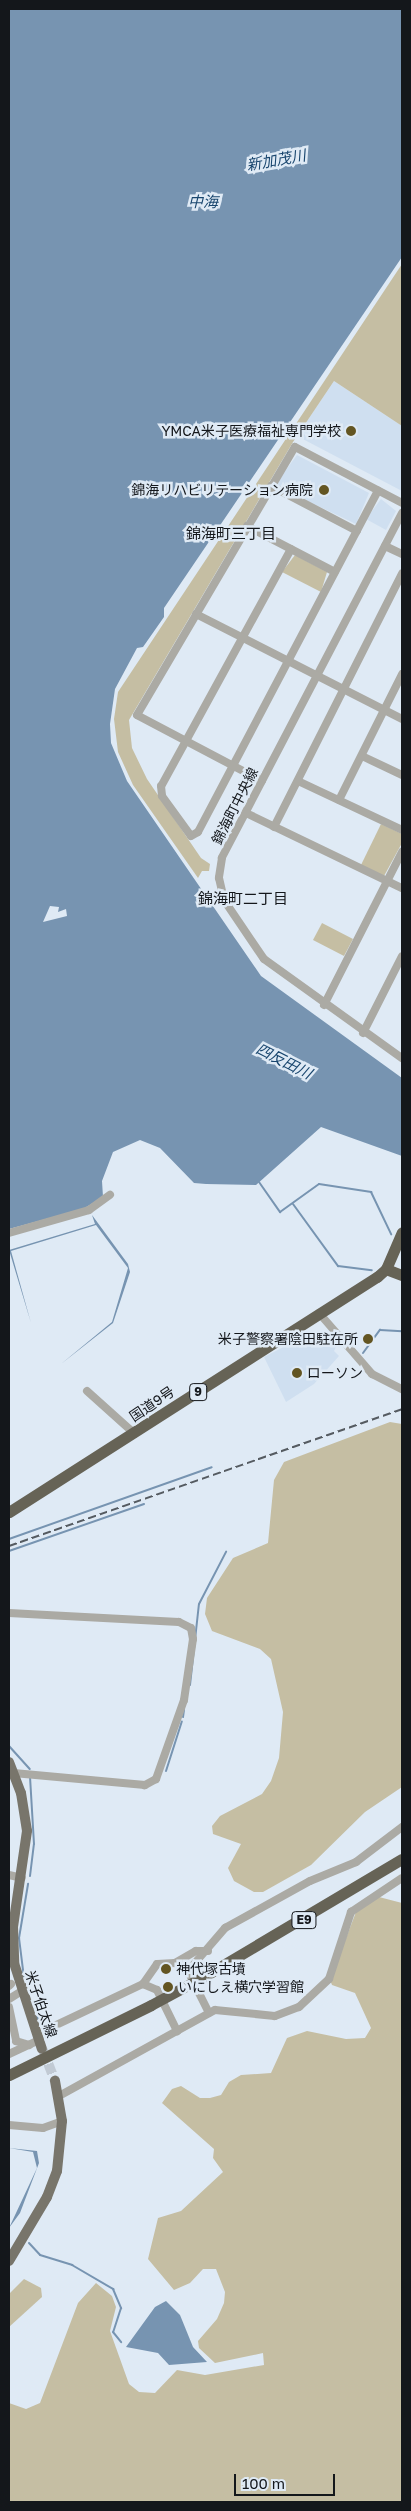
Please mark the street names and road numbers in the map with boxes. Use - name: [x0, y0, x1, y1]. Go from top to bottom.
- street label: 錦海町中央線: [208, 765, 262, 847]
- road number: 9: [188, 1382, 208, 1401]
- street label: 国道9号: [126, 1383, 178, 1425]
- road number: E9: [290, 1910, 318, 1930]
- street label: 米子伯太線: [22, 1968, 60, 2040]

